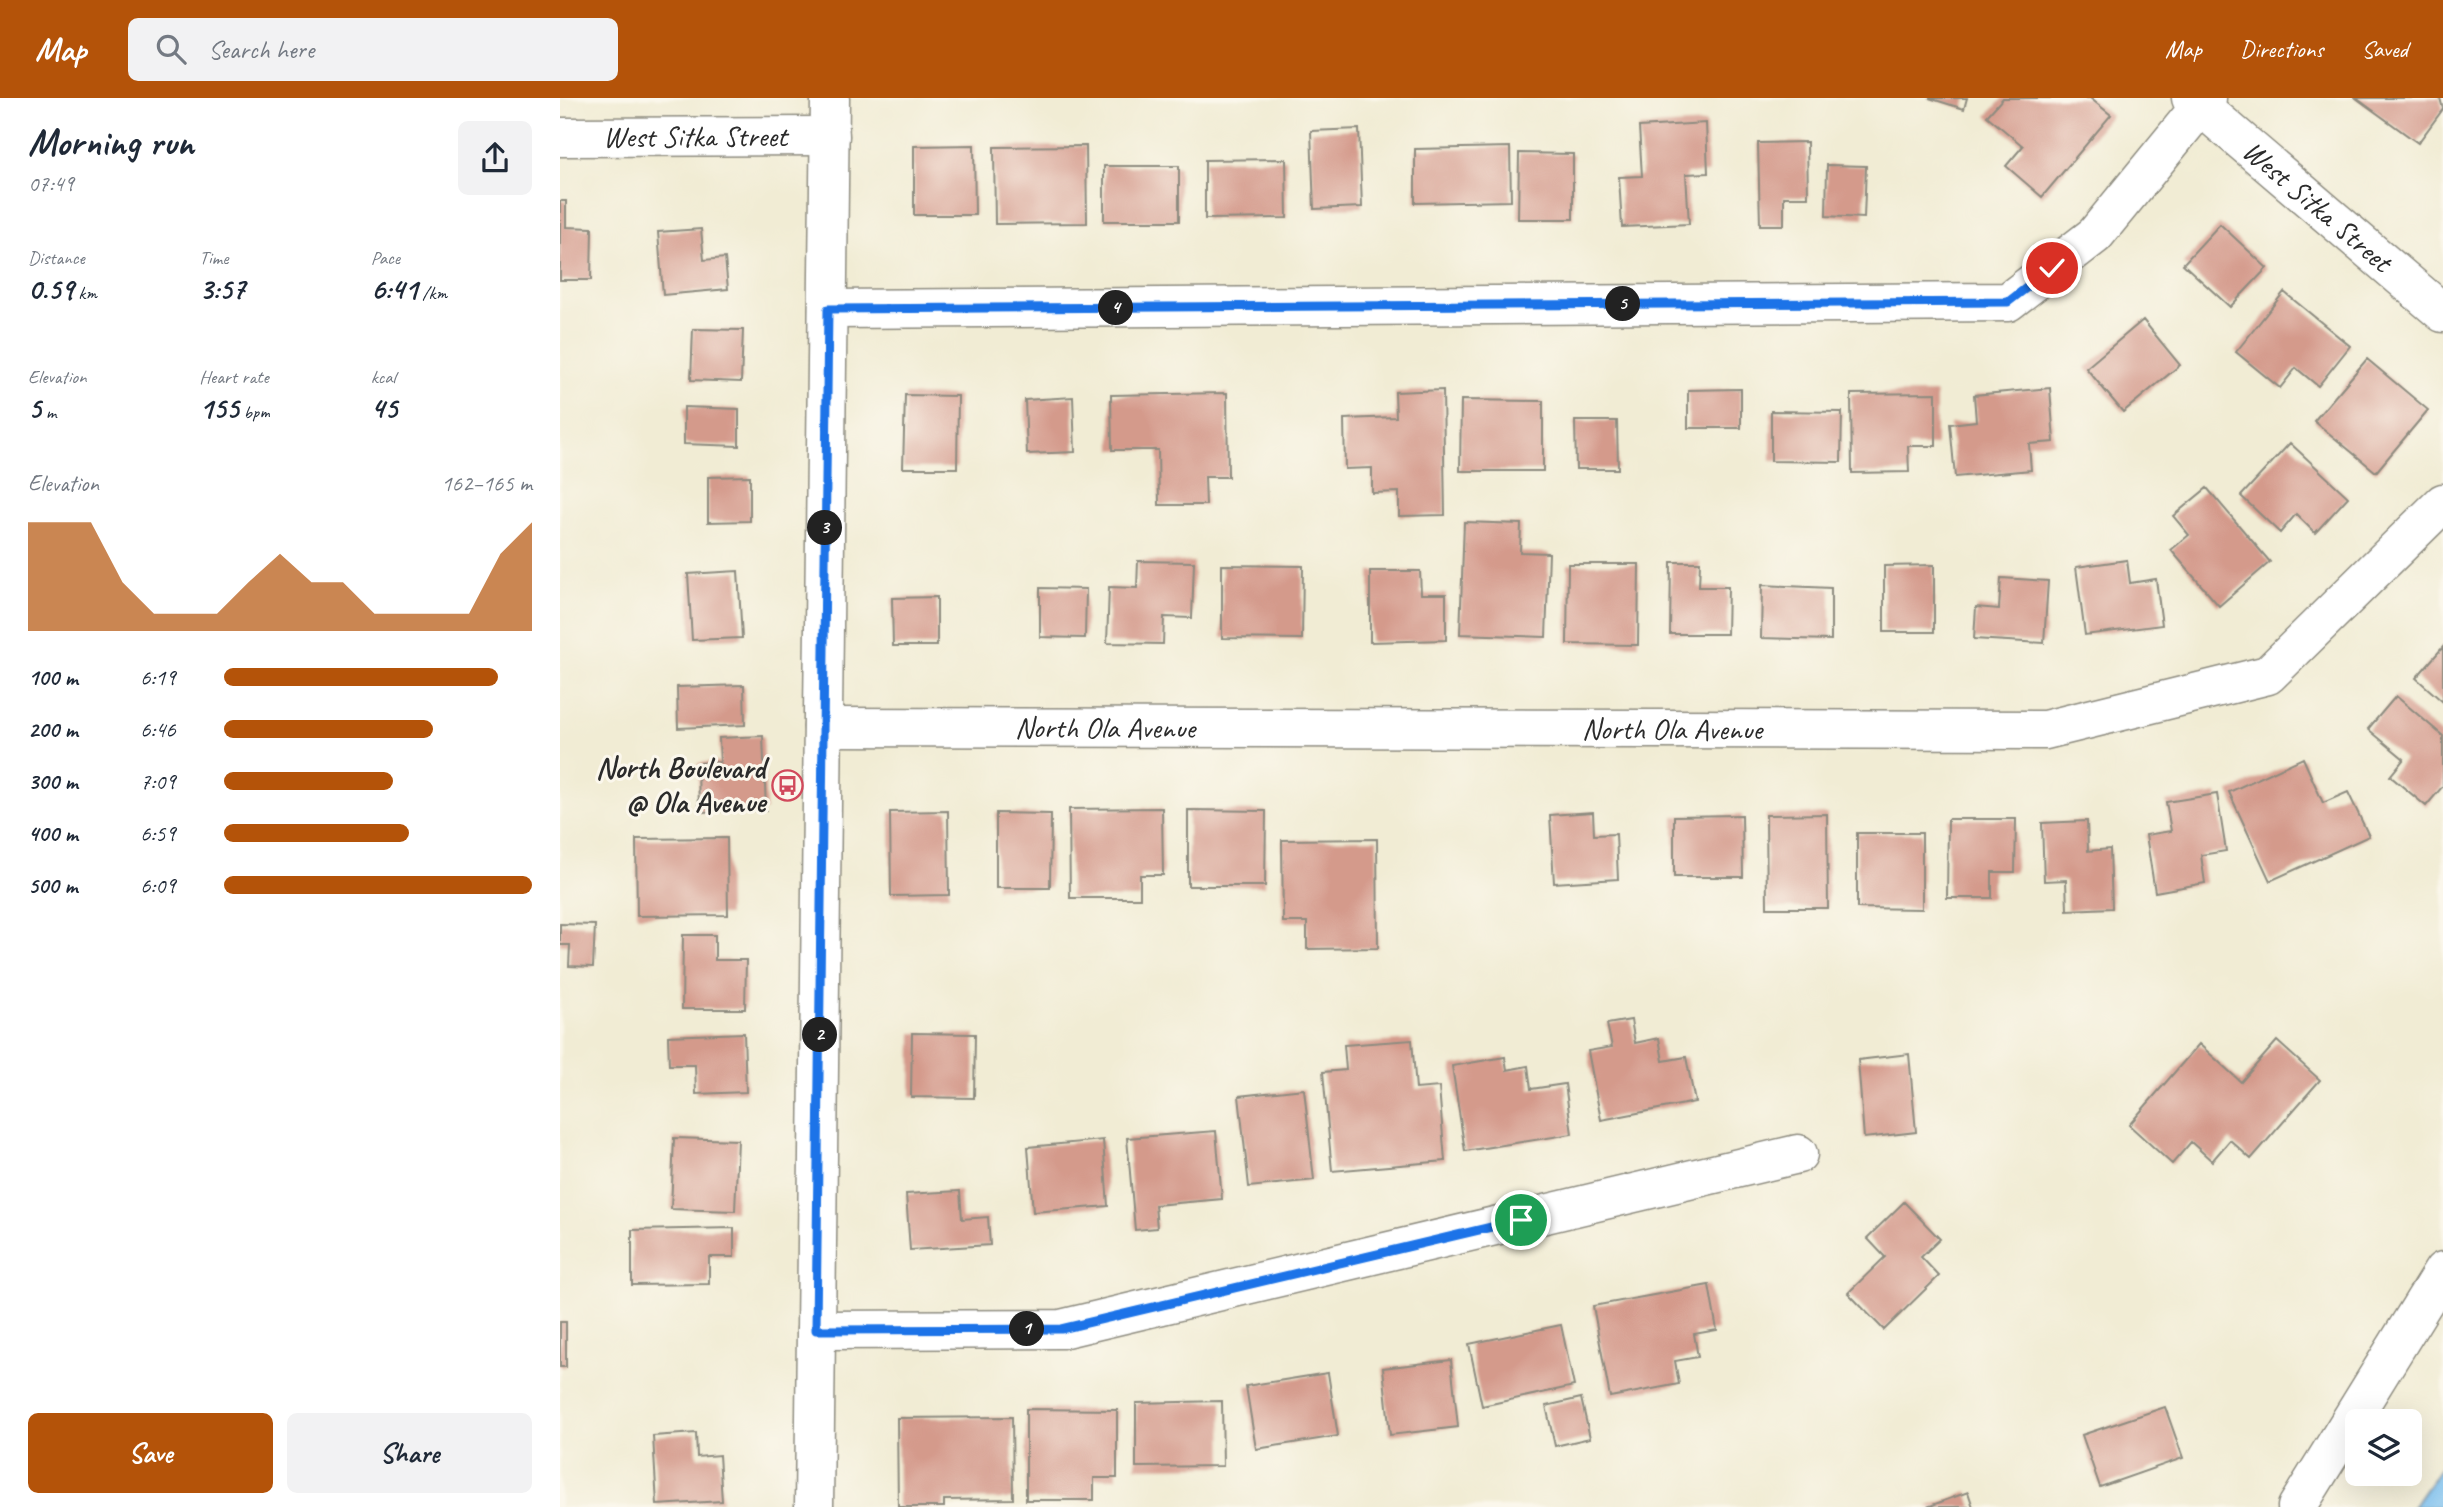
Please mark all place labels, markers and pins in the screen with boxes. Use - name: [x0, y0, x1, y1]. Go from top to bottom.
- pin: [2022, 238, 2082, 298]
- pin: 5: [1606, 286, 1640, 322]
- pin: 4: [1098, 290, 1134, 326]
- pin: 3: [807, 510, 842, 546]
- place label: North Boulevard @ Ola Avenue: [596, 749, 770, 821]
- bus stop icon: North Boulevard @ Ola Avenue: [771, 768, 805, 802]
- pin: 2: [803, 1018, 838, 1052]
- pin: [1491, 1190, 1551, 1250]
- pin: 1: [1009, 1312, 1044, 1346]

